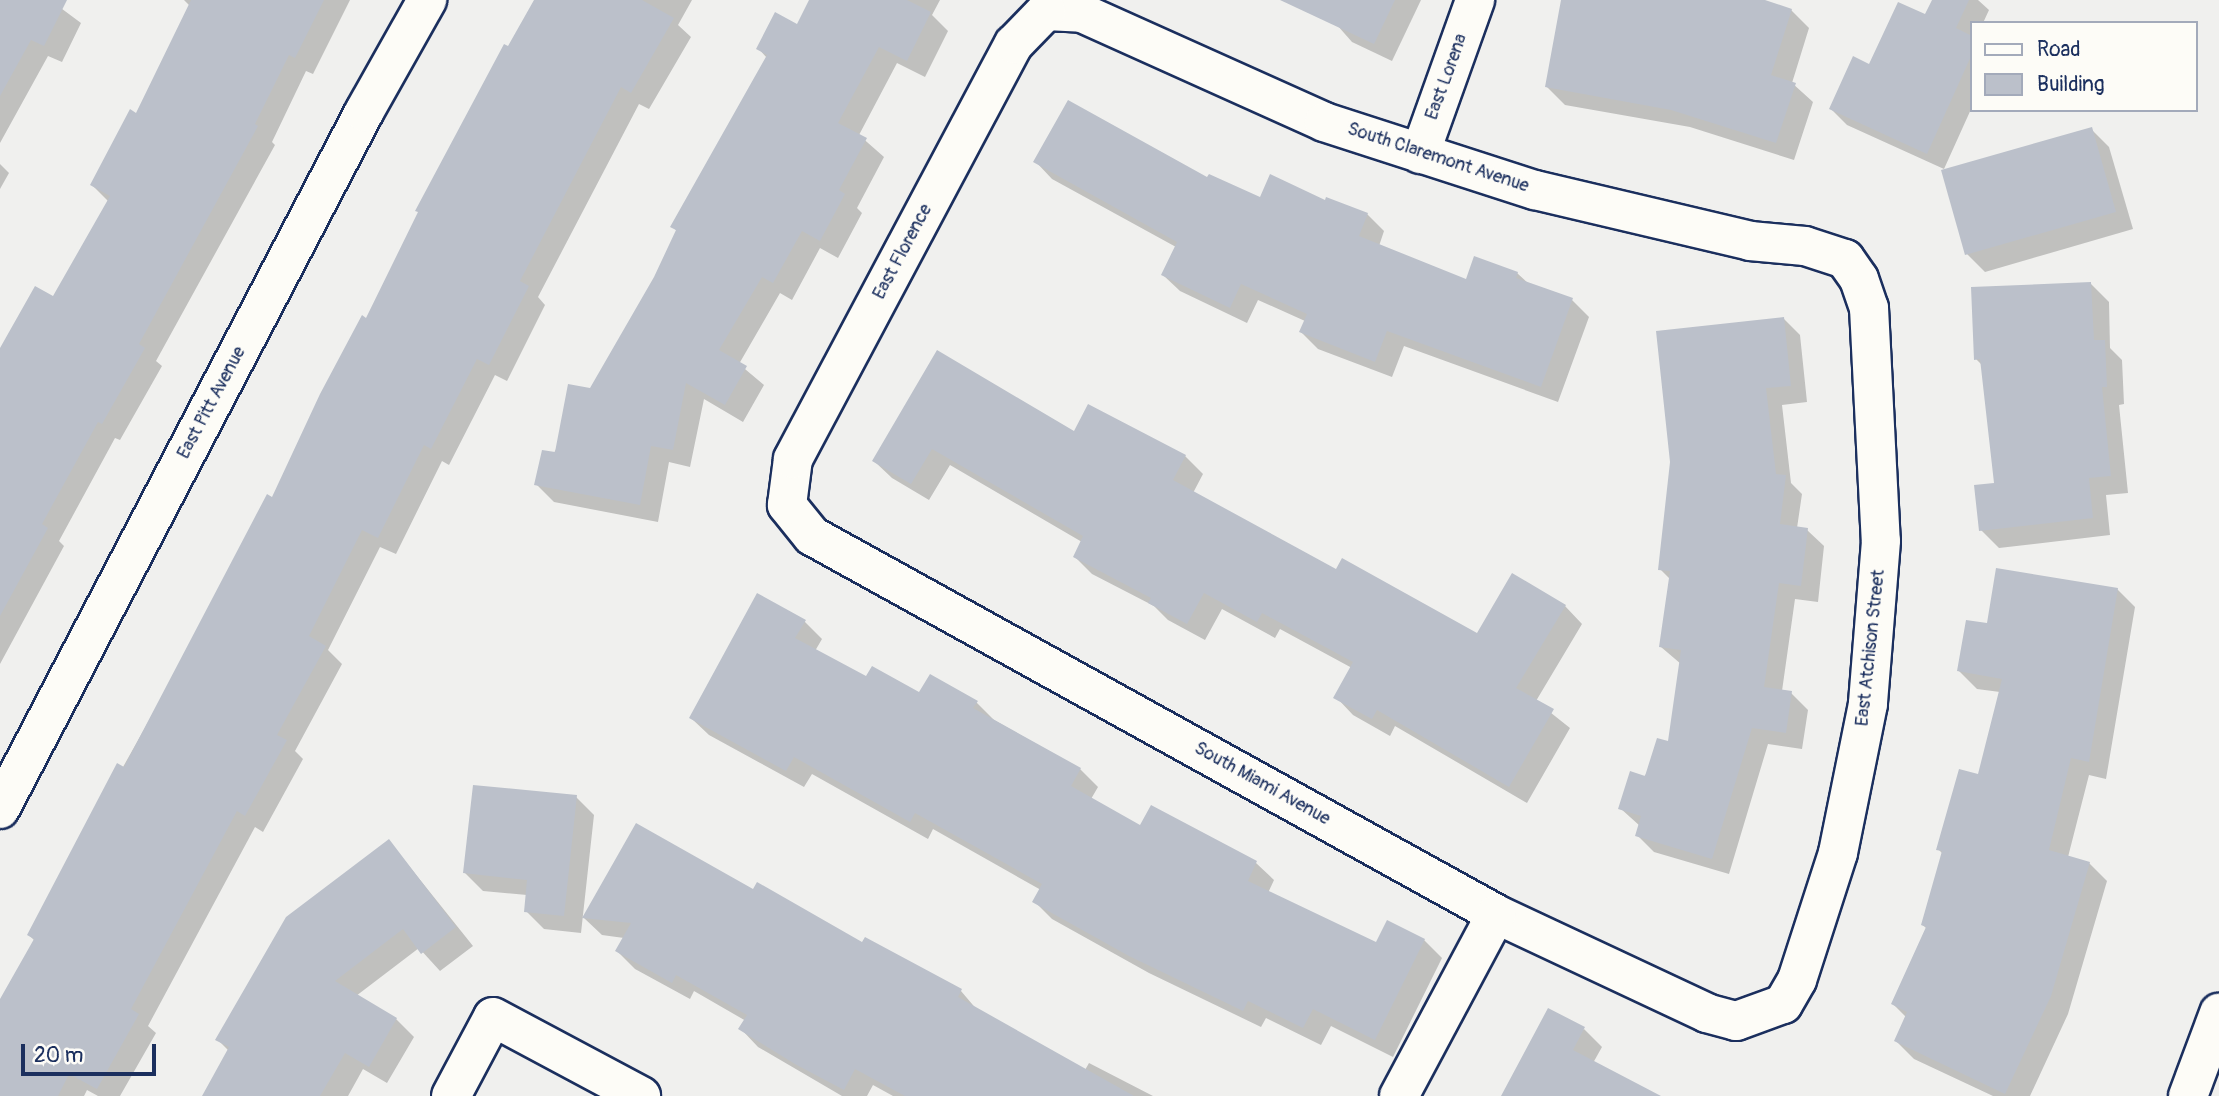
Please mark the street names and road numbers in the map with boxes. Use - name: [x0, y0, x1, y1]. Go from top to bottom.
- street label: East Lorena: [1421, 31, 1473, 123]
- street label: South Claremont Avenue: [1345, 118, 1531, 198]
- street label: East Florence: [869, 201, 937, 303]
- street label: East Pitt Avenue: [173, 343, 251, 463]
- street label: East Atchison Street: [1852, 569, 1890, 727]
- street label: South Miami Avenue: [1190, 738, 1334, 830]

